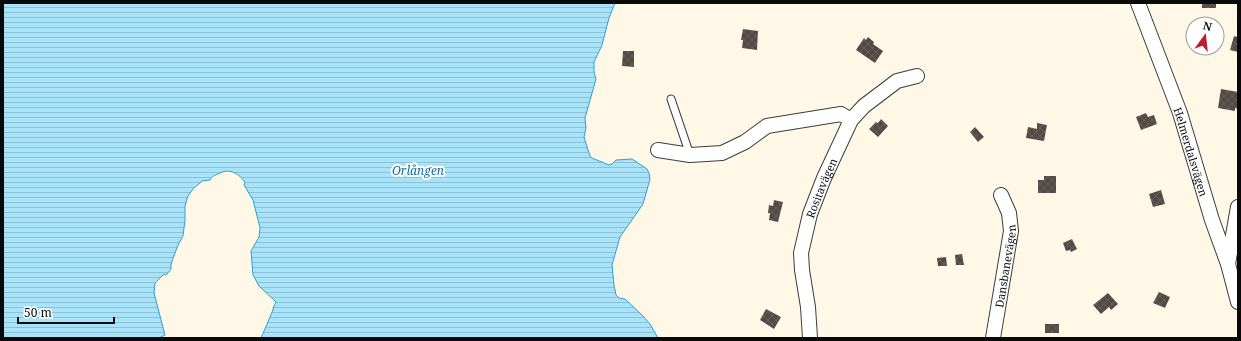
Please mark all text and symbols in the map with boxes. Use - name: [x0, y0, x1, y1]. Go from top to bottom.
- north arrow: [1185, 16, 1225, 56]
- text: N: [1202, 17, 1214, 34]
- street label: Helmerdalsvägen: [1171, 105, 1212, 198]
- street label: Rositavägen: [802, 155, 840, 220]
- water label: Orlången: [392, 162, 444, 179]
- street label: Dansbanevägen: [991, 224, 1019, 309]
- scale bar: [18, 299, 114, 325]
- text: 50 m: [24, 304, 52, 321]

